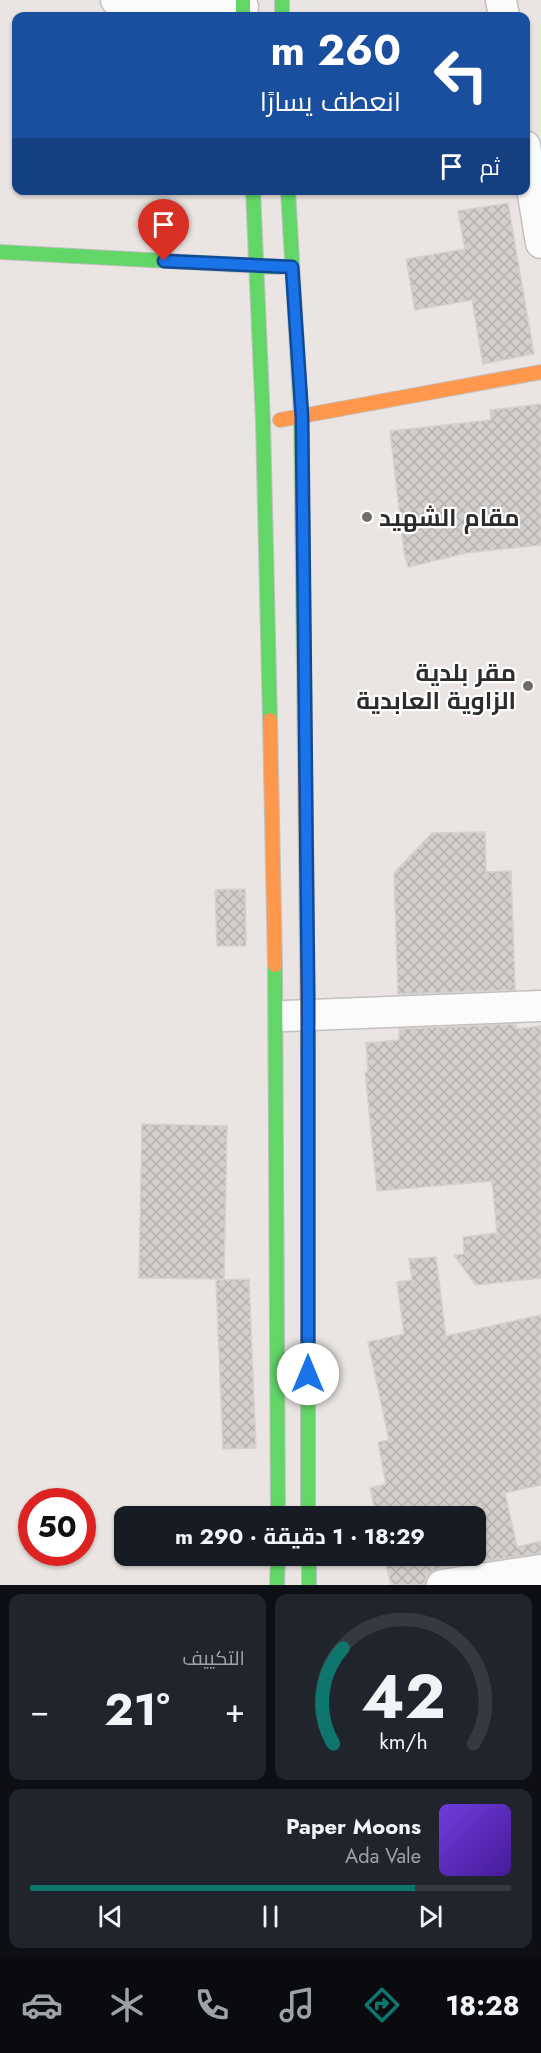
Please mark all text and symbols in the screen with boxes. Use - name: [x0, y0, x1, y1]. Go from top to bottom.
- text: 260 m: [270, 20, 401, 81]
- icon: left: [422, 36, 500, 114]
- text: انعطف يسارًا: [260, 82, 401, 121]
- icon: arrive: [435, 150, 468, 183]
- text: ثم: [480, 151, 500, 183]
- pin: [138, 199, 189, 261]
- icon: arrive: [147, 208, 180, 241]
- place label: مقام الشهيد: [379, 500, 520, 535]
- marker: مقام الشهيد: [360, 510, 374, 524]
- place label: مقر بلدية الزاوية العابدية: [356, 655, 516, 718]
- marker: مقر بلدية الزاوية العابدية: [521, 679, 535, 693]
- position arrow: [276, 1342, 340, 1406]
- speed limit sign: 50: [18, 1488, 96, 1566]
- text: 18:29 · 1 دقيقة · 290 m: [175, 1520, 425, 1552]
- text: التكييف: [182, 1644, 245, 1673]
- text: 42: [361, 1651, 446, 1741]
- text: 21°: [104, 1677, 170, 1742]
- text: −: [30, 1687, 49, 1734]
- text: +: [225, 1687, 245, 1734]
- text: km/h: [379, 1726, 428, 1757]
- text: Paper Moons: [286, 1810, 421, 1842]
- text: Ada Vale: [345, 1842, 421, 1871]
- icon: previous: [94, 1900, 127, 1933]
- icon: pause: [254, 1900, 287, 1933]
- icon: next: [414, 1900, 447, 1933]
- icon: car: [21, 1984, 63, 2026]
- icon: climate: [106, 1984, 148, 2026]
- icon: phone: [191, 1984, 233, 2026]
- icon: music: [276, 1984, 318, 2026]
- icon: directions: [361, 1984, 403, 2026]
- text: 18:28: [446, 1986, 520, 2025]

